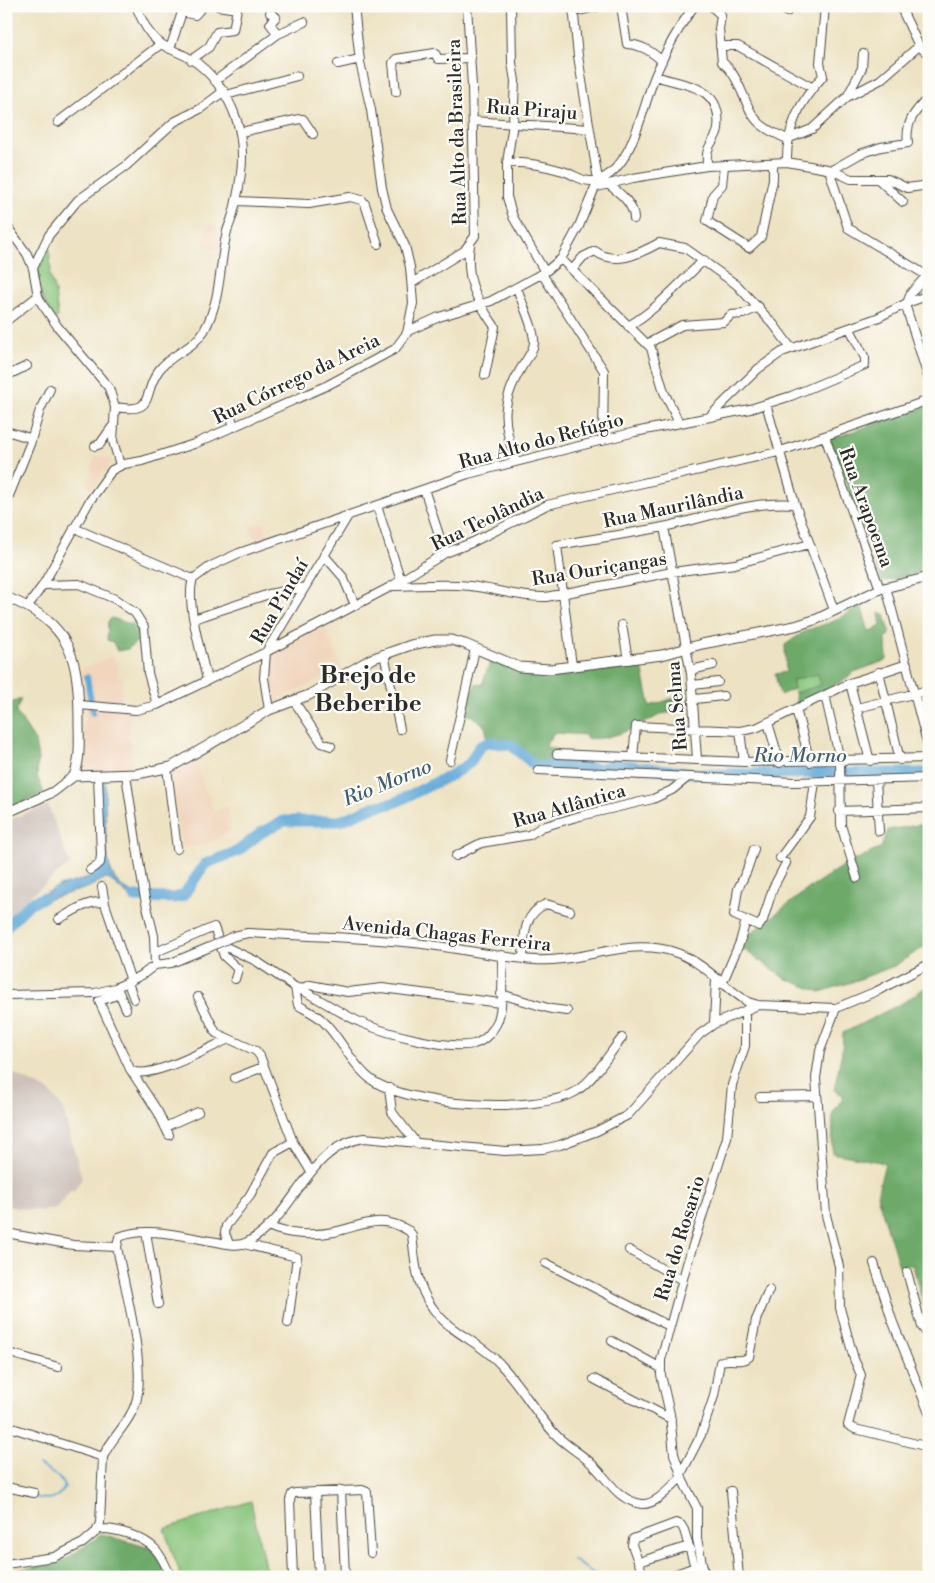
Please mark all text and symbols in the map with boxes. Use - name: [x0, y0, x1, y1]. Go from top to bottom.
- street label: Rua Alto da Brasileira: [442, 38, 472, 226]
- street label: Rua Piraju: [485, 95, 579, 125]
- street label: Rua Córrego da Areia: [209, 328, 384, 430]
- street label: Rua Alto do Refúgio: [456, 407, 626, 475]
- street label: Rua Arapoema: [833, 444, 899, 571]
- street label: Rua Maurilândia: [601, 480, 746, 534]
- street label: Rua Teolândia: [427, 481, 548, 557]
- street label: Rua Ouriçangas: [530, 546, 668, 592]
- street label: Rua Pindaí: [246, 554, 314, 649]
- street label: Rua Selma: [661, 660, 693, 752]
- district label: Brejo de Beberibe: [314, 661, 422, 719]
- water label: Rio Morno: [752, 744, 847, 769]
- water label: Rio Morno: [339, 754, 436, 813]
- street label: Rua Atlântica: [510, 778, 629, 834]
- street label: Avenida Chagas Ferreira: [340, 911, 553, 957]
- street label: Rua do Rosario: [649, 1173, 710, 1304]

